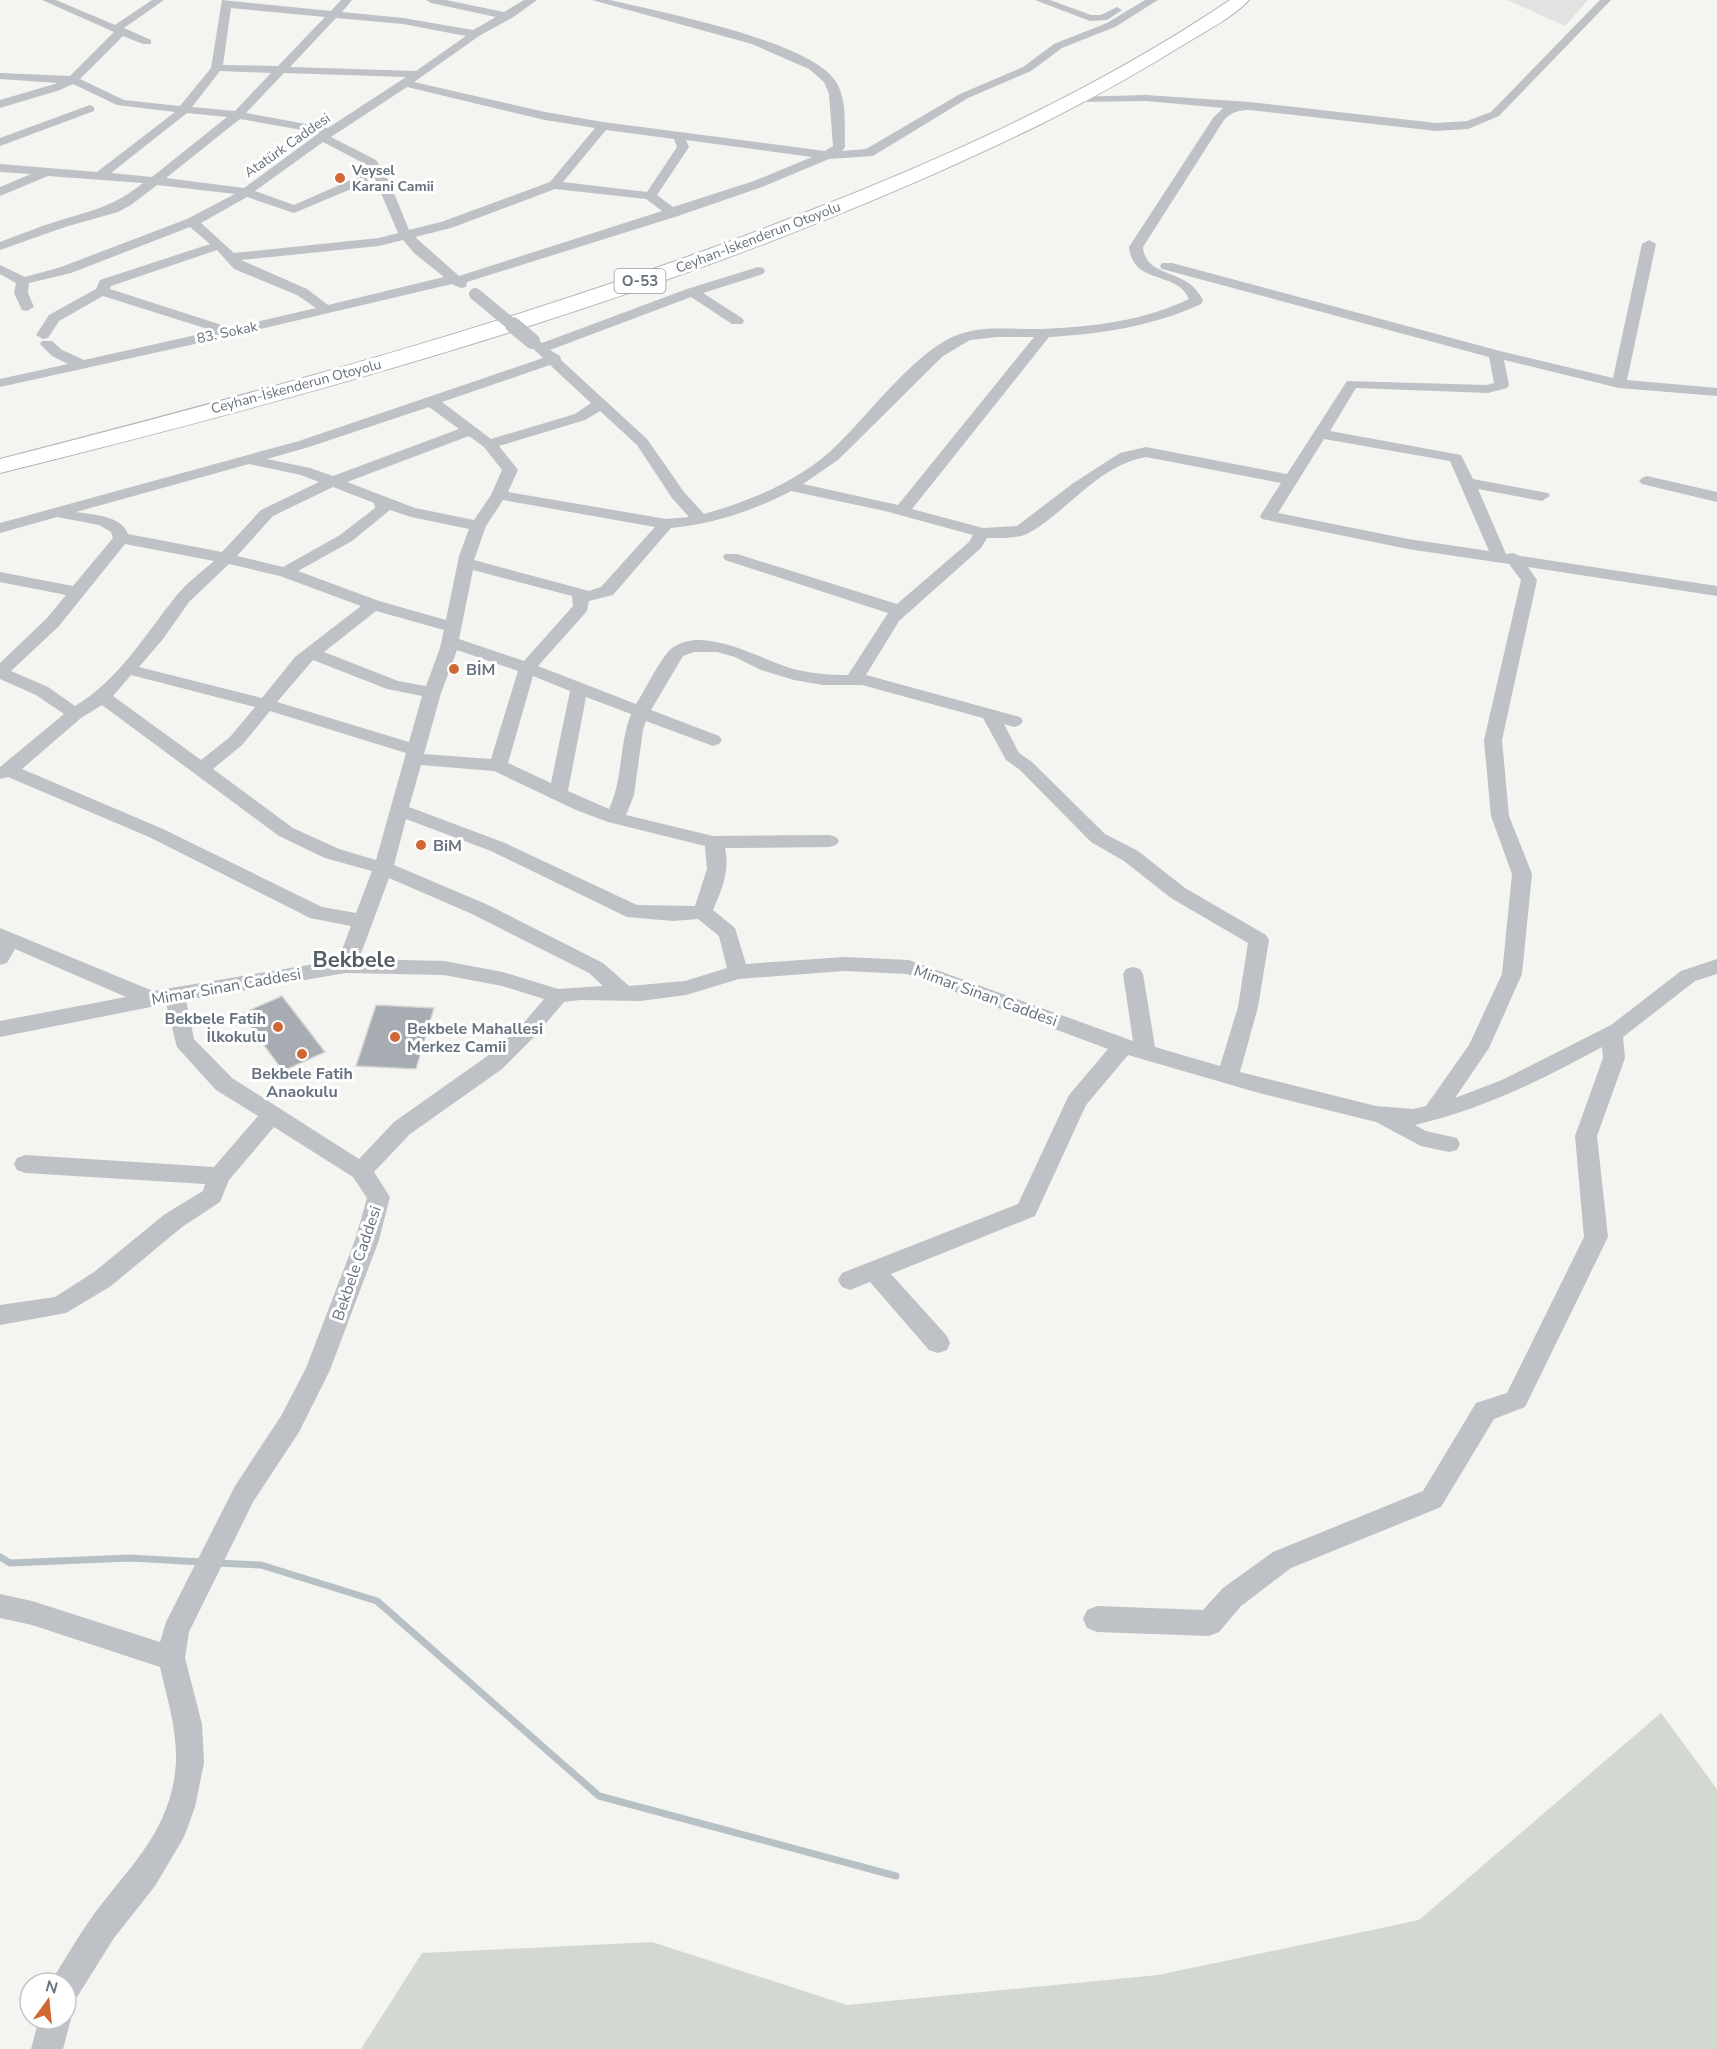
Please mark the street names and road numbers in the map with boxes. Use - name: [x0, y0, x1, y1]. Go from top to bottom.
- street label: Atatürk Caddesi: [240, 109, 334, 182]
- street label: Ceyhan-İskenderun Otoyolu: [673, 197, 843, 278]
- road number: O-53: [614, 269, 666, 293]
- street label: 83. Sokak: [195, 317, 260, 348]
- street label: Ceyhan-İskenderun Otoyolu: [209, 355, 383, 418]
- street label: Mimar Sinan Caddesi: [911, 960, 1061, 1032]
- street label: Mimar Sinan Caddesi: [150, 963, 303, 1011]
- street label: Bekbele Caddesi: [327, 1203, 387, 1324]

